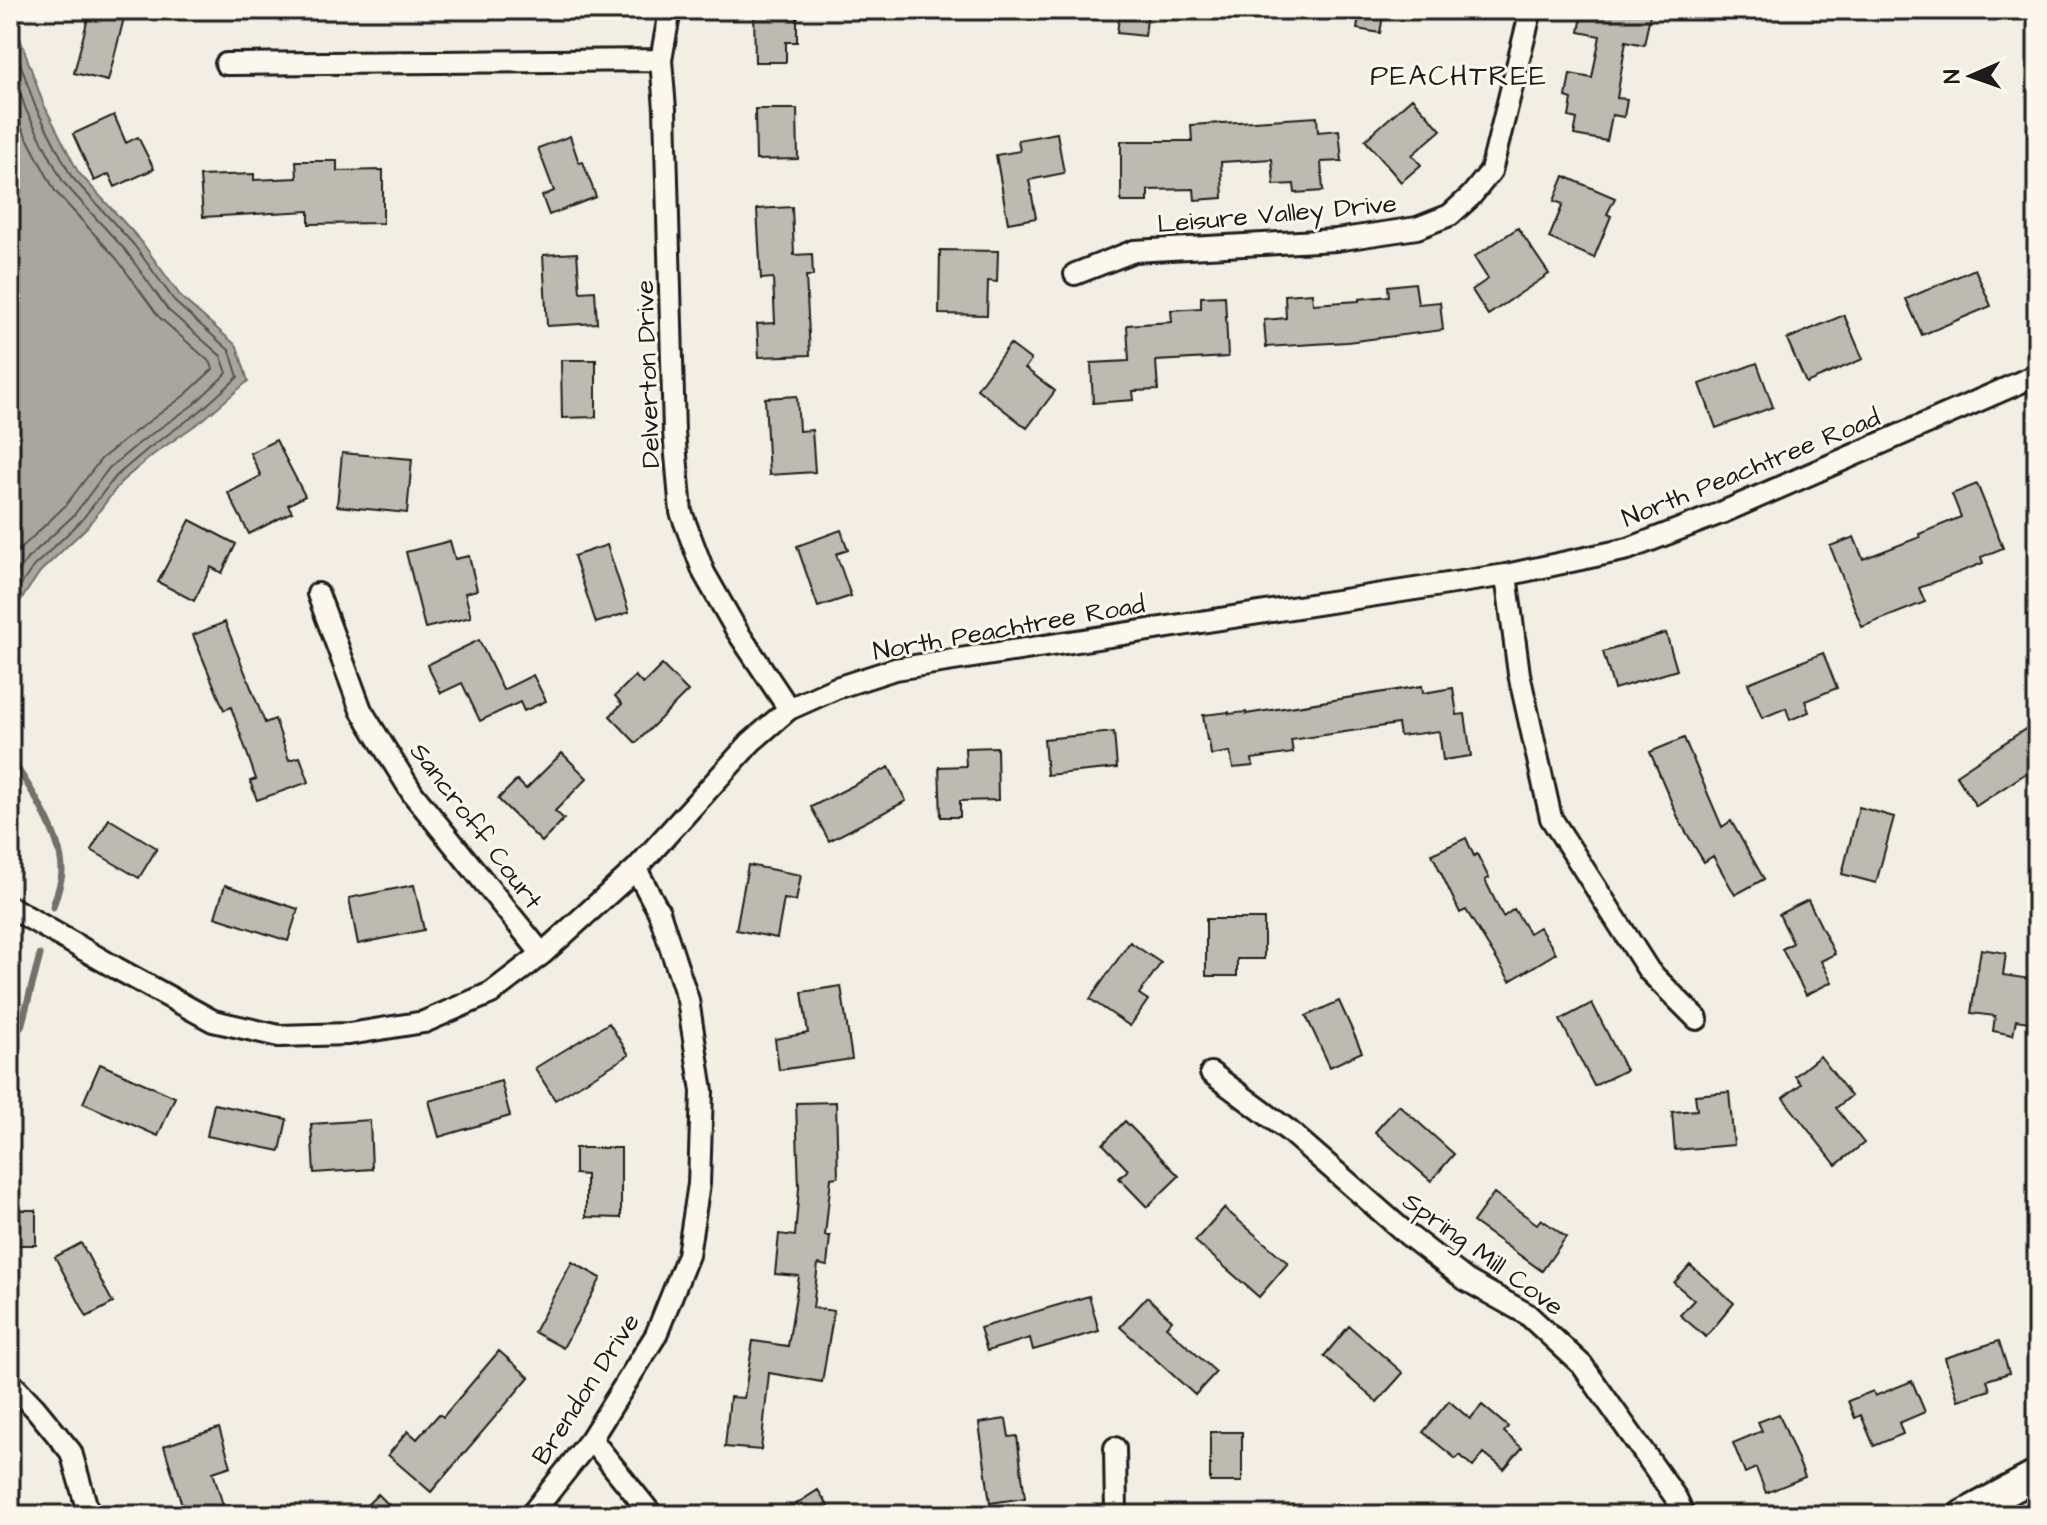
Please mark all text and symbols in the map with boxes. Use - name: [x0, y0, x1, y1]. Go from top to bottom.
- north arrow: [1931, 36, 2011, 116]
- district label: PEACHTREE: [1370, 57, 1548, 96]
- text: N: [1937, 69, 1968, 84]
- street label: Leisure Valley Drive: [1156, 186, 1398, 244]
- street label: Delverton Drive: [627, 279, 669, 469]
- street label: North Peachtree Road: [1617, 400, 1885, 536]
- street label: North Peachtree Road: [870, 586, 1148, 670]
- street label: Sancroff Court: [401, 735, 551, 917]
- street label: Spring Mill Cove: [1394, 1183, 1571, 1326]
- street label: Brendon Drive: [524, 1306, 648, 1472]

